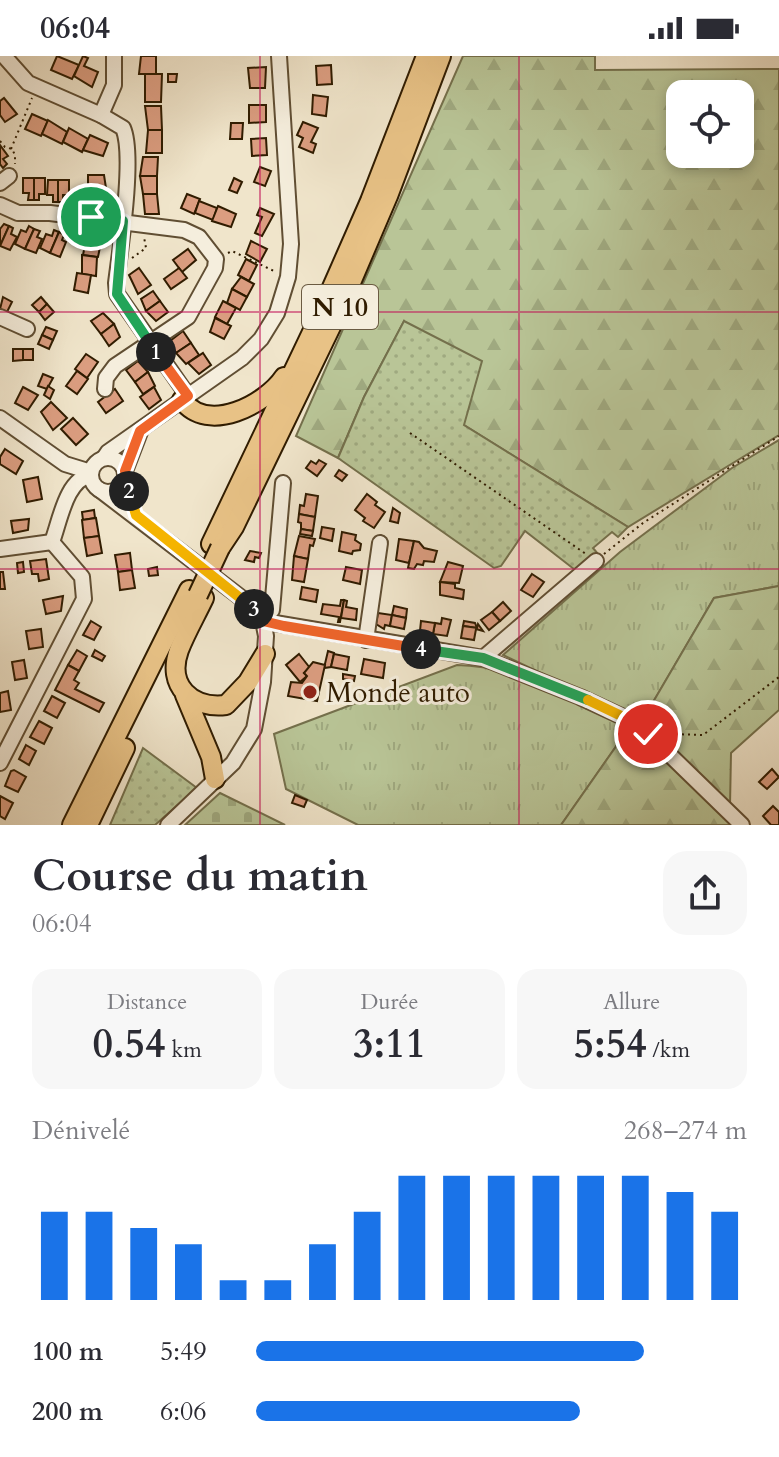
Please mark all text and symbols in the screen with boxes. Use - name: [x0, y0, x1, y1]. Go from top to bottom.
- text: 06:04: [40, 8, 110, 49]
- map controls: [666, 80, 754, 168]
- button: locate: [666, 80, 754, 168]
- pin: [57, 183, 125, 251]
- icon: arrive: [69, 195, 113, 239]
- road number: N 10: [302, 285, 378, 329]
- pin: 1: [136, 332, 176, 372]
- text: 1: [150, 337, 162, 367]
- pin: 2: [109, 471, 149, 511]
- text: 2: [123, 476, 135, 506]
- pin: 3: [234, 589, 274, 629]
- text: 3: [248, 594, 260, 624]
- pin: 4: [401, 629, 441, 669]
- text: 4: [415, 634, 427, 664]
- place label: Monde auto: [326, 674, 470, 712]
- marker: Monde auto: [301, 683, 319, 701]
- pin: [614, 700, 682, 768]
- icon: check: [626, 712, 670, 756]
- text: Course du matin: [32, 846, 368, 906]
- button: share: [663, 851, 747, 935]
- text: 06:04: [32, 906, 92, 941]
- text: Distance: [107, 987, 187, 1017]
- text: Durée: [361, 987, 418, 1017]
- text: Allure: [603, 987, 660, 1017]
- text: 0.54: [92, 1017, 166, 1072]
- text: 3:11: [353, 1017, 426, 1072]
- text: 5:54: [574, 1017, 647, 1072]
- text: km: [166, 1035, 202, 1065]
- text: /km: [647, 1035, 690, 1065]
- text: Dénivelé: [32, 1113, 130, 1148]
- text: 268–274 m: [624, 1113, 747, 1148]
- text: 100 m: [32, 1334, 103, 1369]
- text: 5:49: [160, 1334, 207, 1369]
- text: 200 m: [32, 1394, 103, 1429]
- text: 6:06: [160, 1394, 207, 1429]

